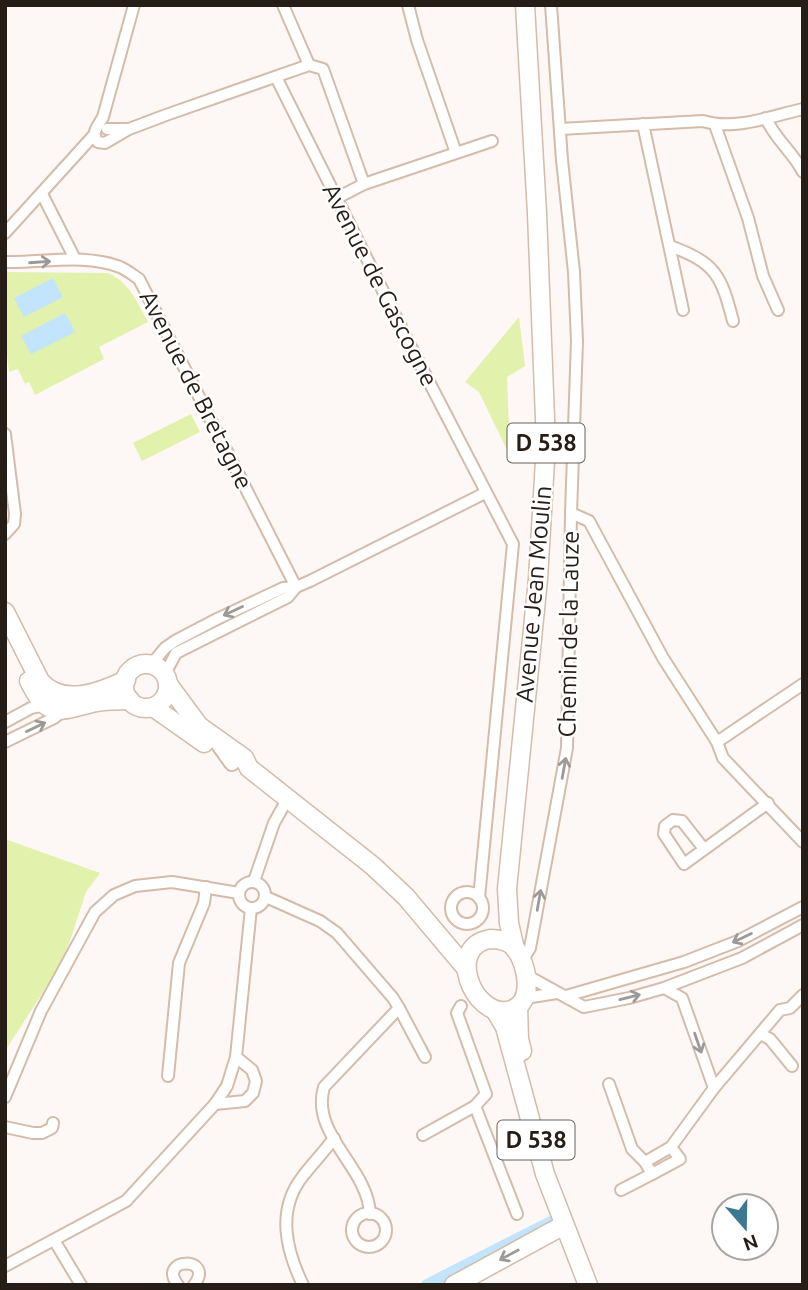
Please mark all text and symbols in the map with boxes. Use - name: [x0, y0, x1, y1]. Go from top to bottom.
- street label: Avenue de Gascogne: [318, 179, 443, 391]
- one-way arrow: [28, 255, 51, 268]
- street label: Avenue de Bretagne: [135, 286, 258, 494]
- road number: D 538: [508, 424, 584, 462]
- street label: Avenue Jean Moulin: [511, 485, 556, 703]
- street label: Chemin de la Lauze: [553, 530, 584, 738]
- one-way arrow: [223, 605, 245, 618]
- one-way arrow: [25, 720, 46, 733]
- one-way arrow: [558, 757, 571, 780]
- one-way arrow: [532, 889, 546, 912]
- one-way arrow: [732, 932, 753, 945]
- one-way arrow: [618, 990, 641, 1003]
- one-way arrow: [693, 1031, 705, 1053]
- road number: D 538: [498, 1120, 574, 1160]
- north arrow: [710, 1192, 780, 1262]
- text: N: [740, 1230, 761, 1256]
- one-way arrow: [499, 1248, 519, 1262]

